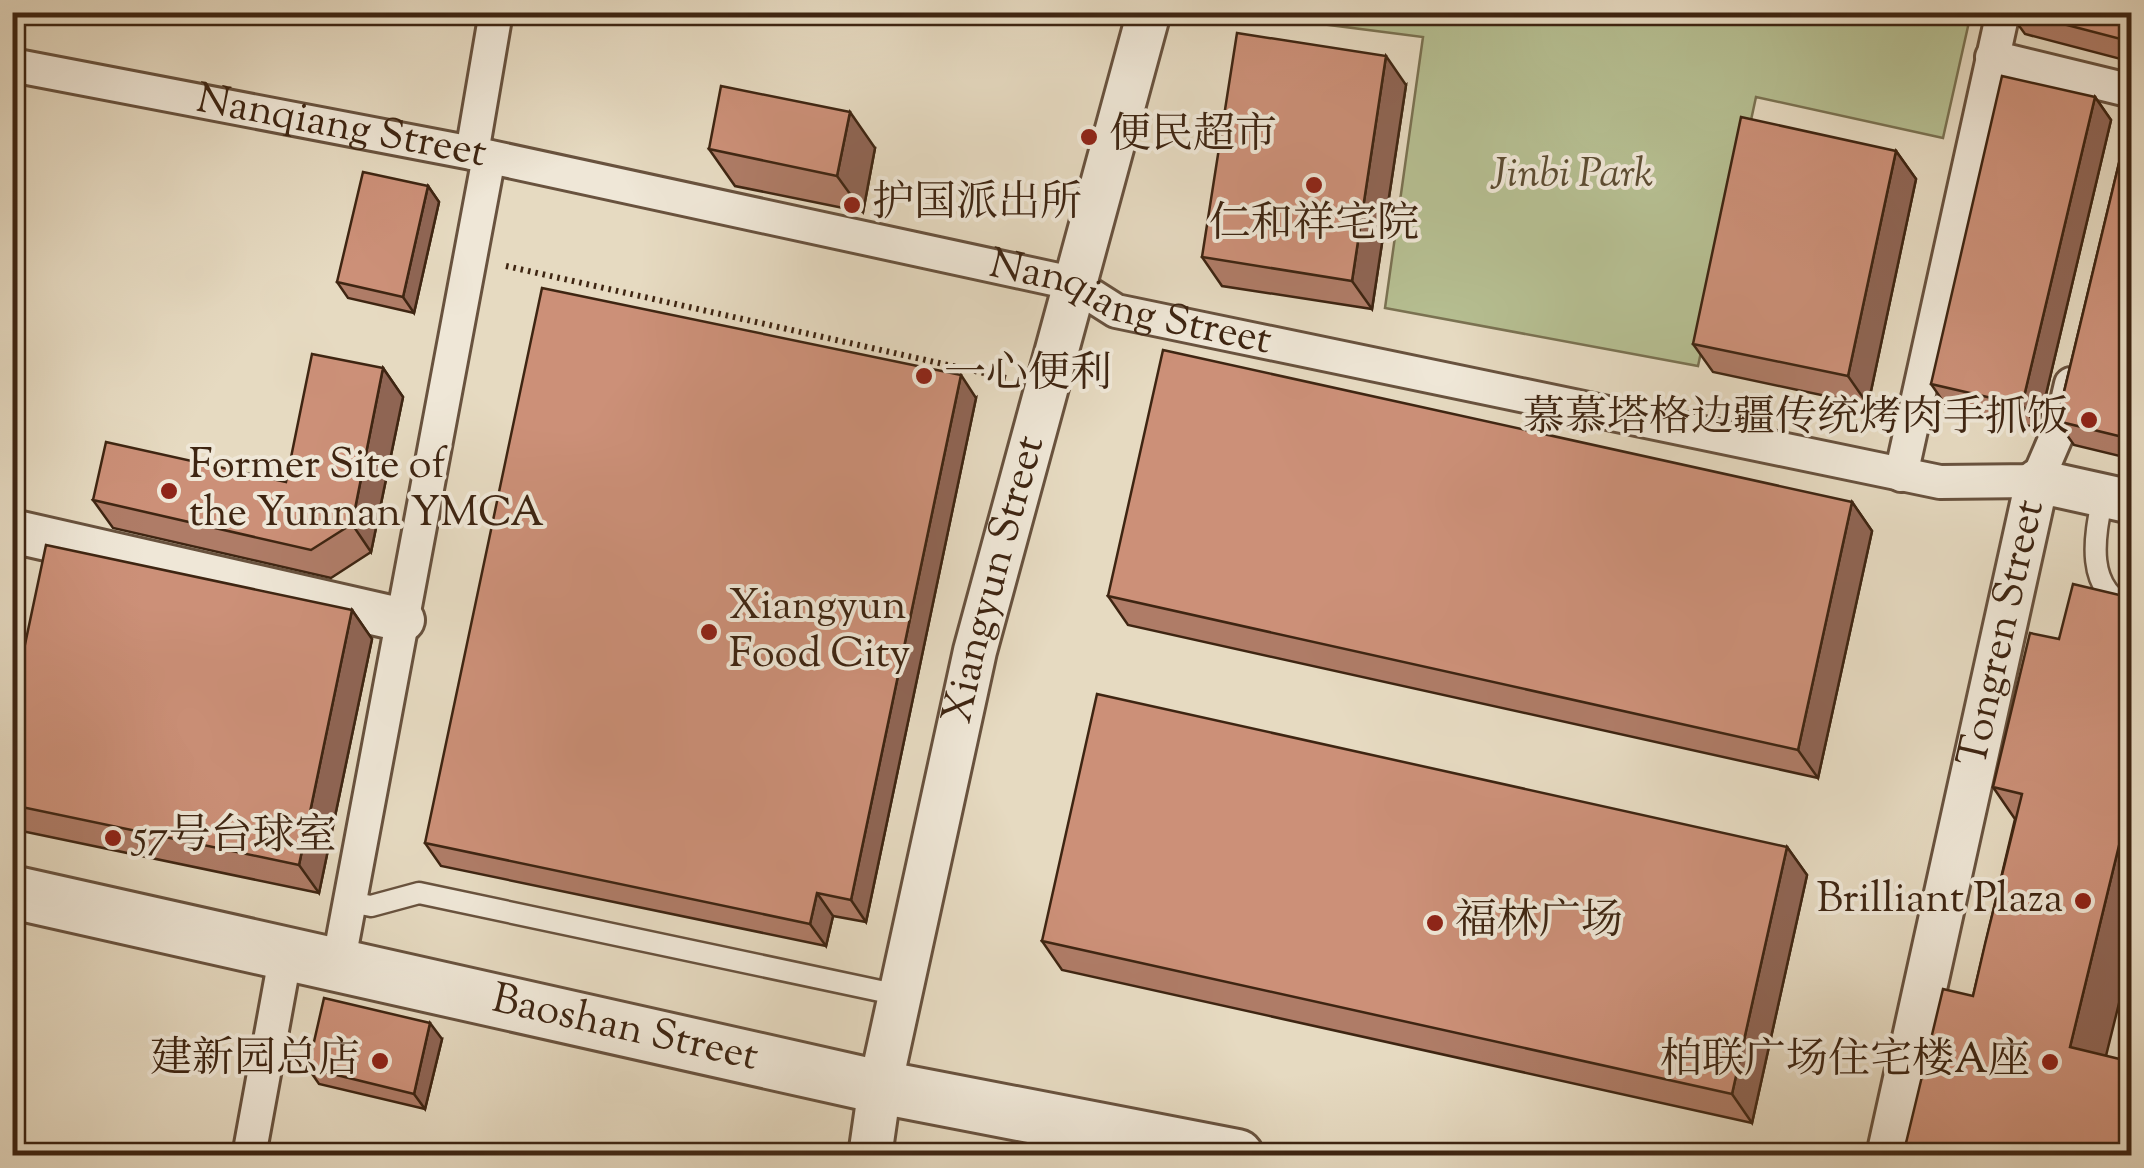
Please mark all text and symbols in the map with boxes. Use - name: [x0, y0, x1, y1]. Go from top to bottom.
- street label: Nanqiang Street: [191, 71, 492, 185]
- place label: 便民超市: [1109, 107, 1277, 167]
- marker: 便民超市: [1078, 126, 1100, 148]
- park label: Jinbi Park: [1490, 146, 1653, 206]
- marker: 仁和祥宅院: [1303, 174, 1325, 196]
- place label: 护国派出所: [872, 175, 1082, 235]
- marker: 护国派出所: [841, 194, 863, 216]
- place label: 仁和祥宅院: [1209, 196, 1419, 256]
- street label: Nanqiang Street: [983, 236, 1277, 372]
- place label: 一心便利: [944, 346, 1112, 406]
- marker: 一心便利: [913, 365, 935, 387]
- place label: 慕慕塔格边疆传统烤肉手抓饭: [1523, 390, 2069, 450]
- marker: 慕慕塔格边疆传统烤肉手抓饭: [2078, 409, 2100, 431]
- street label: Xiangyun Street: [930, 429, 1062, 729]
- place label: Former Site of the Yunnan YMCA: [189, 437, 544, 545]
- marker: Former Site of the Yunnan YMCA: [158, 480, 180, 502]
- street label: Tongren Street: [1945, 495, 2062, 773]
- place label: Xiangyun Food City: [729, 578, 911, 686]
- marker: Xiangyun Food City: [698, 621, 720, 643]
- place label: 57号台球室: [131, 808, 336, 868]
- marker: 57号台球室: [102, 827, 124, 849]
- place label: Brilliant Plaza: [1816, 871, 2063, 931]
- marker: Brilliant Plaza: [2072, 890, 2094, 912]
- place label: 福林广场: [1455, 893, 1623, 953]
- marker: 福林广场: [1424, 912, 1446, 934]
- street label: Baoshan Street: [486, 971, 764, 1089]
- place label: 建新园总店: [150, 1031, 360, 1091]
- place label: 柏联广场住宅楼A座: [1660, 1032, 2030, 1092]
- marker: 建新园总店: [369, 1050, 391, 1072]
- marker: 柏联广场住宅楼A座: [2039, 1051, 2061, 1073]

